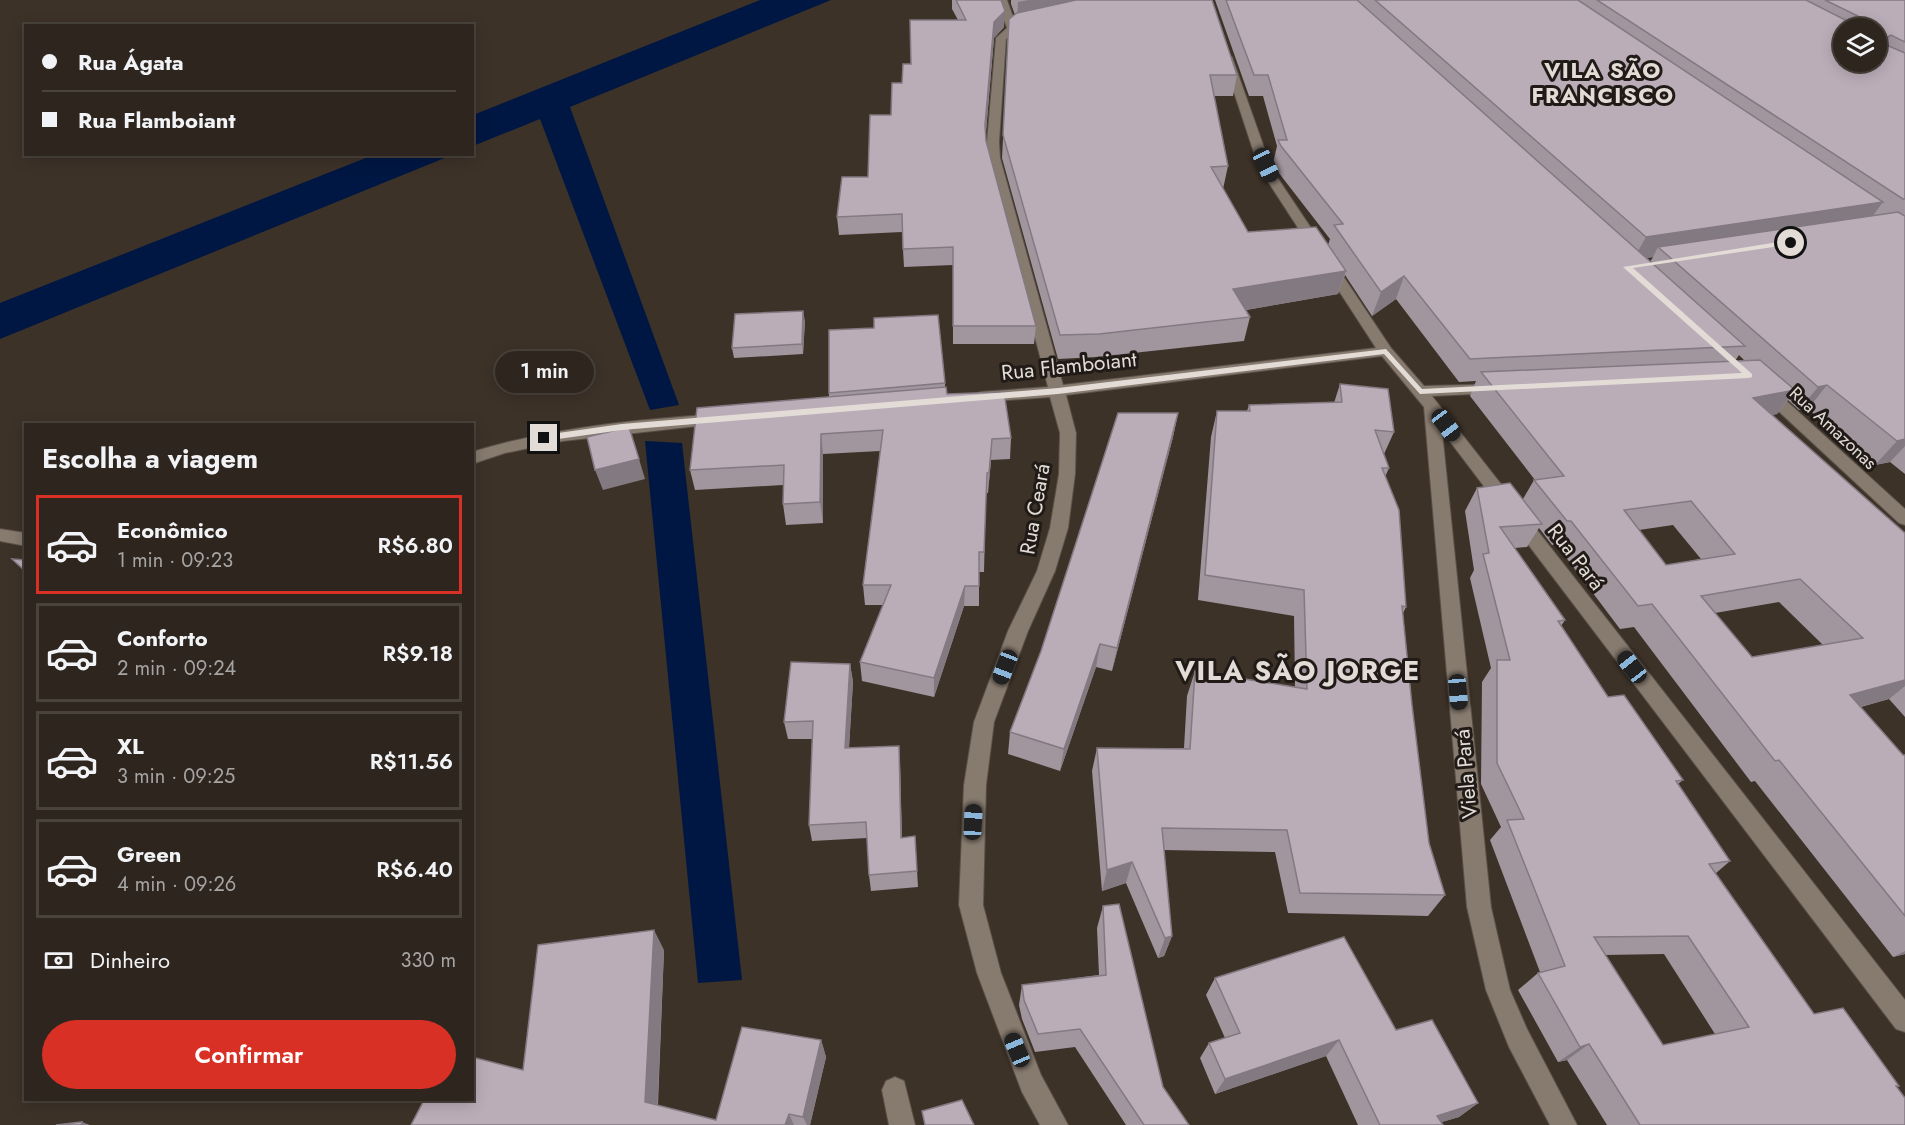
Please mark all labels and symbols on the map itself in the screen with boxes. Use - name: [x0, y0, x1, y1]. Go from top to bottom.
- district label: VILA SÃO FRANCISCO: [1531, 54, 1675, 111]
- car: [1250, 145, 1282, 185]
- route start: [1777, 229, 1804, 256]
- street label: Rua Flamboiant: [1000, 344, 1138, 388]
- callout: 1 min: [494, 351, 594, 393]
- street label: Rua Amazonas: [1783, 381, 1883, 475]
- car: [1428, 405, 1464, 445]
- route end: [530, 424, 557, 451]
- street label: Rua Ceará: [1012, 461, 1058, 557]
- street label: Rua Pará: [1540, 517, 1612, 597]
- car: [990, 647, 1020, 687]
- car: [1614, 647, 1650, 687]
- district label: VILA SÃO JORGE: [1174, 651, 1421, 690]
- car: [1447, 673, 1469, 711]
- street label: Viela Pará: [1447, 728, 1485, 820]
- car: [963, 804, 983, 840]
- car: [1002, 1030, 1032, 1070]

